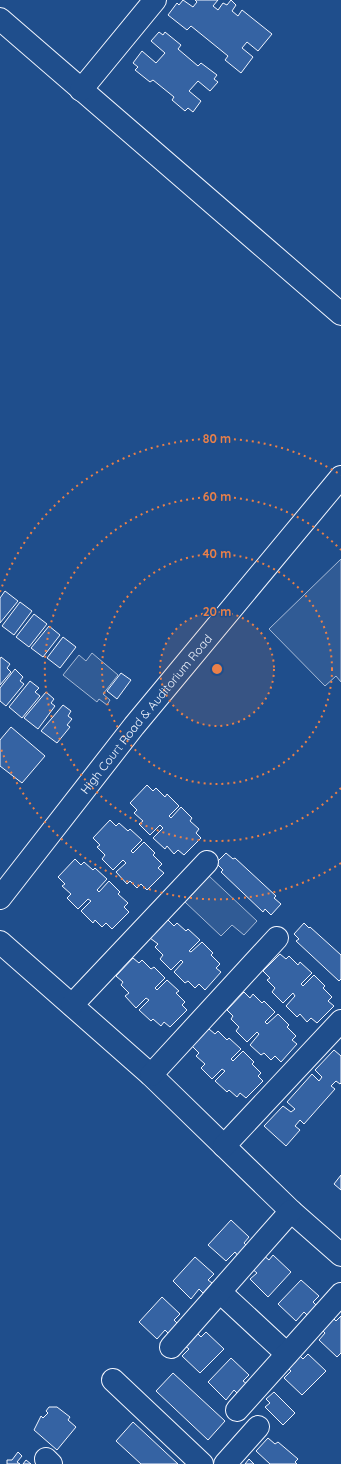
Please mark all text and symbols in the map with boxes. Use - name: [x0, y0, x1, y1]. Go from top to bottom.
- text: 80 m: [203, 431, 231, 446]
- text: 60 m: [203, 489, 231, 504]
- text: 40 m: [203, 546, 231, 561]
- text: 20 m: [203, 604, 231, 619]
- street label: High Court Road & Auditorium Road: [77, 631, 215, 796]
- centre of rings: [210, 662, 224, 676]

